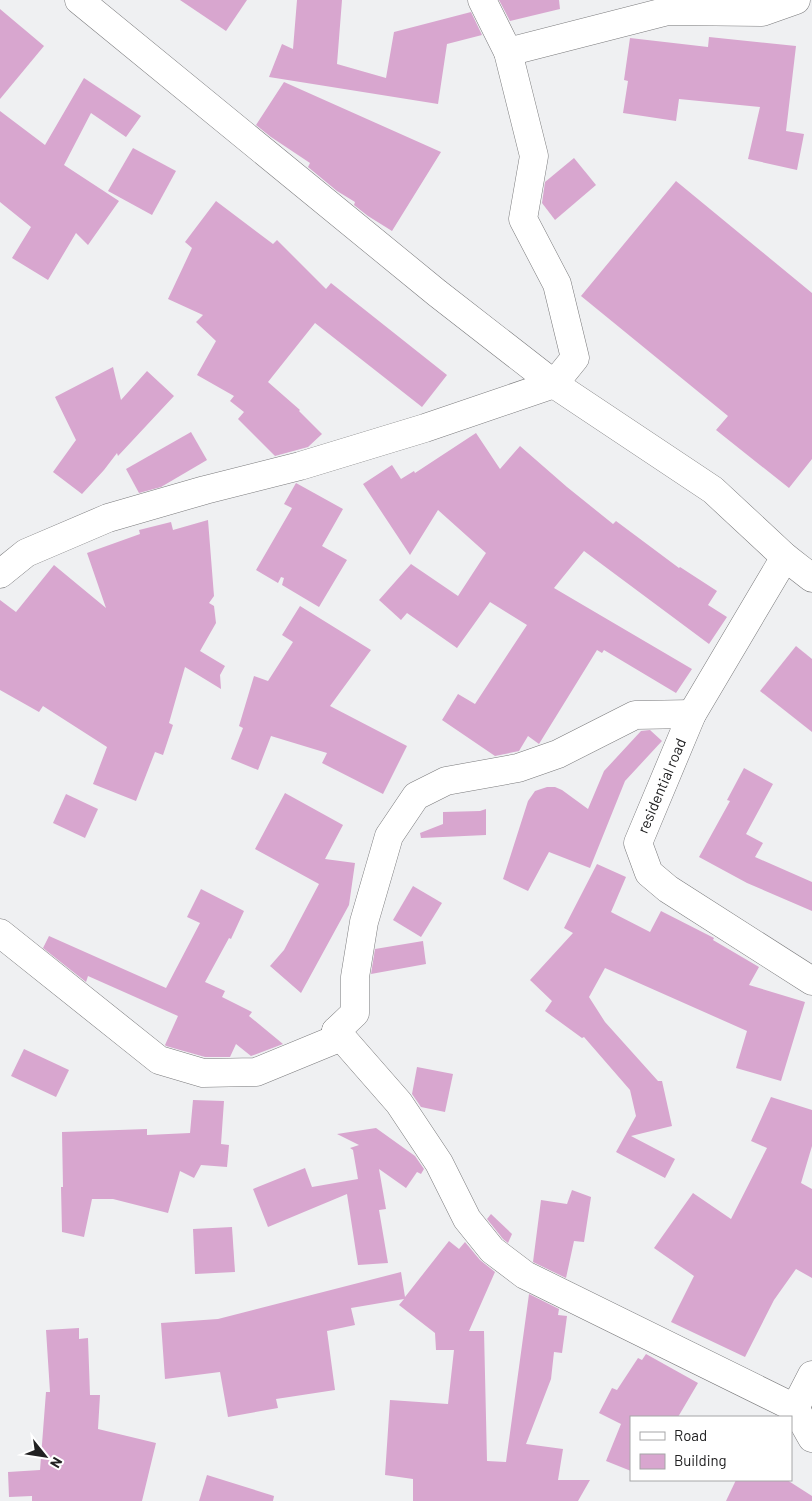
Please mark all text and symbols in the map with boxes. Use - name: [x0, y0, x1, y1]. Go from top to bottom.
- street label: residential road: [633, 735, 689, 836]
- legend: [630, 1416, 792, 1481]
- text: Road: [674, 1426, 707, 1444]
- north arrow: [20, 1431, 70, 1481]
- text: Building: [674, 1451, 727, 1469]
- text: N: [47, 1454, 66, 1471]

